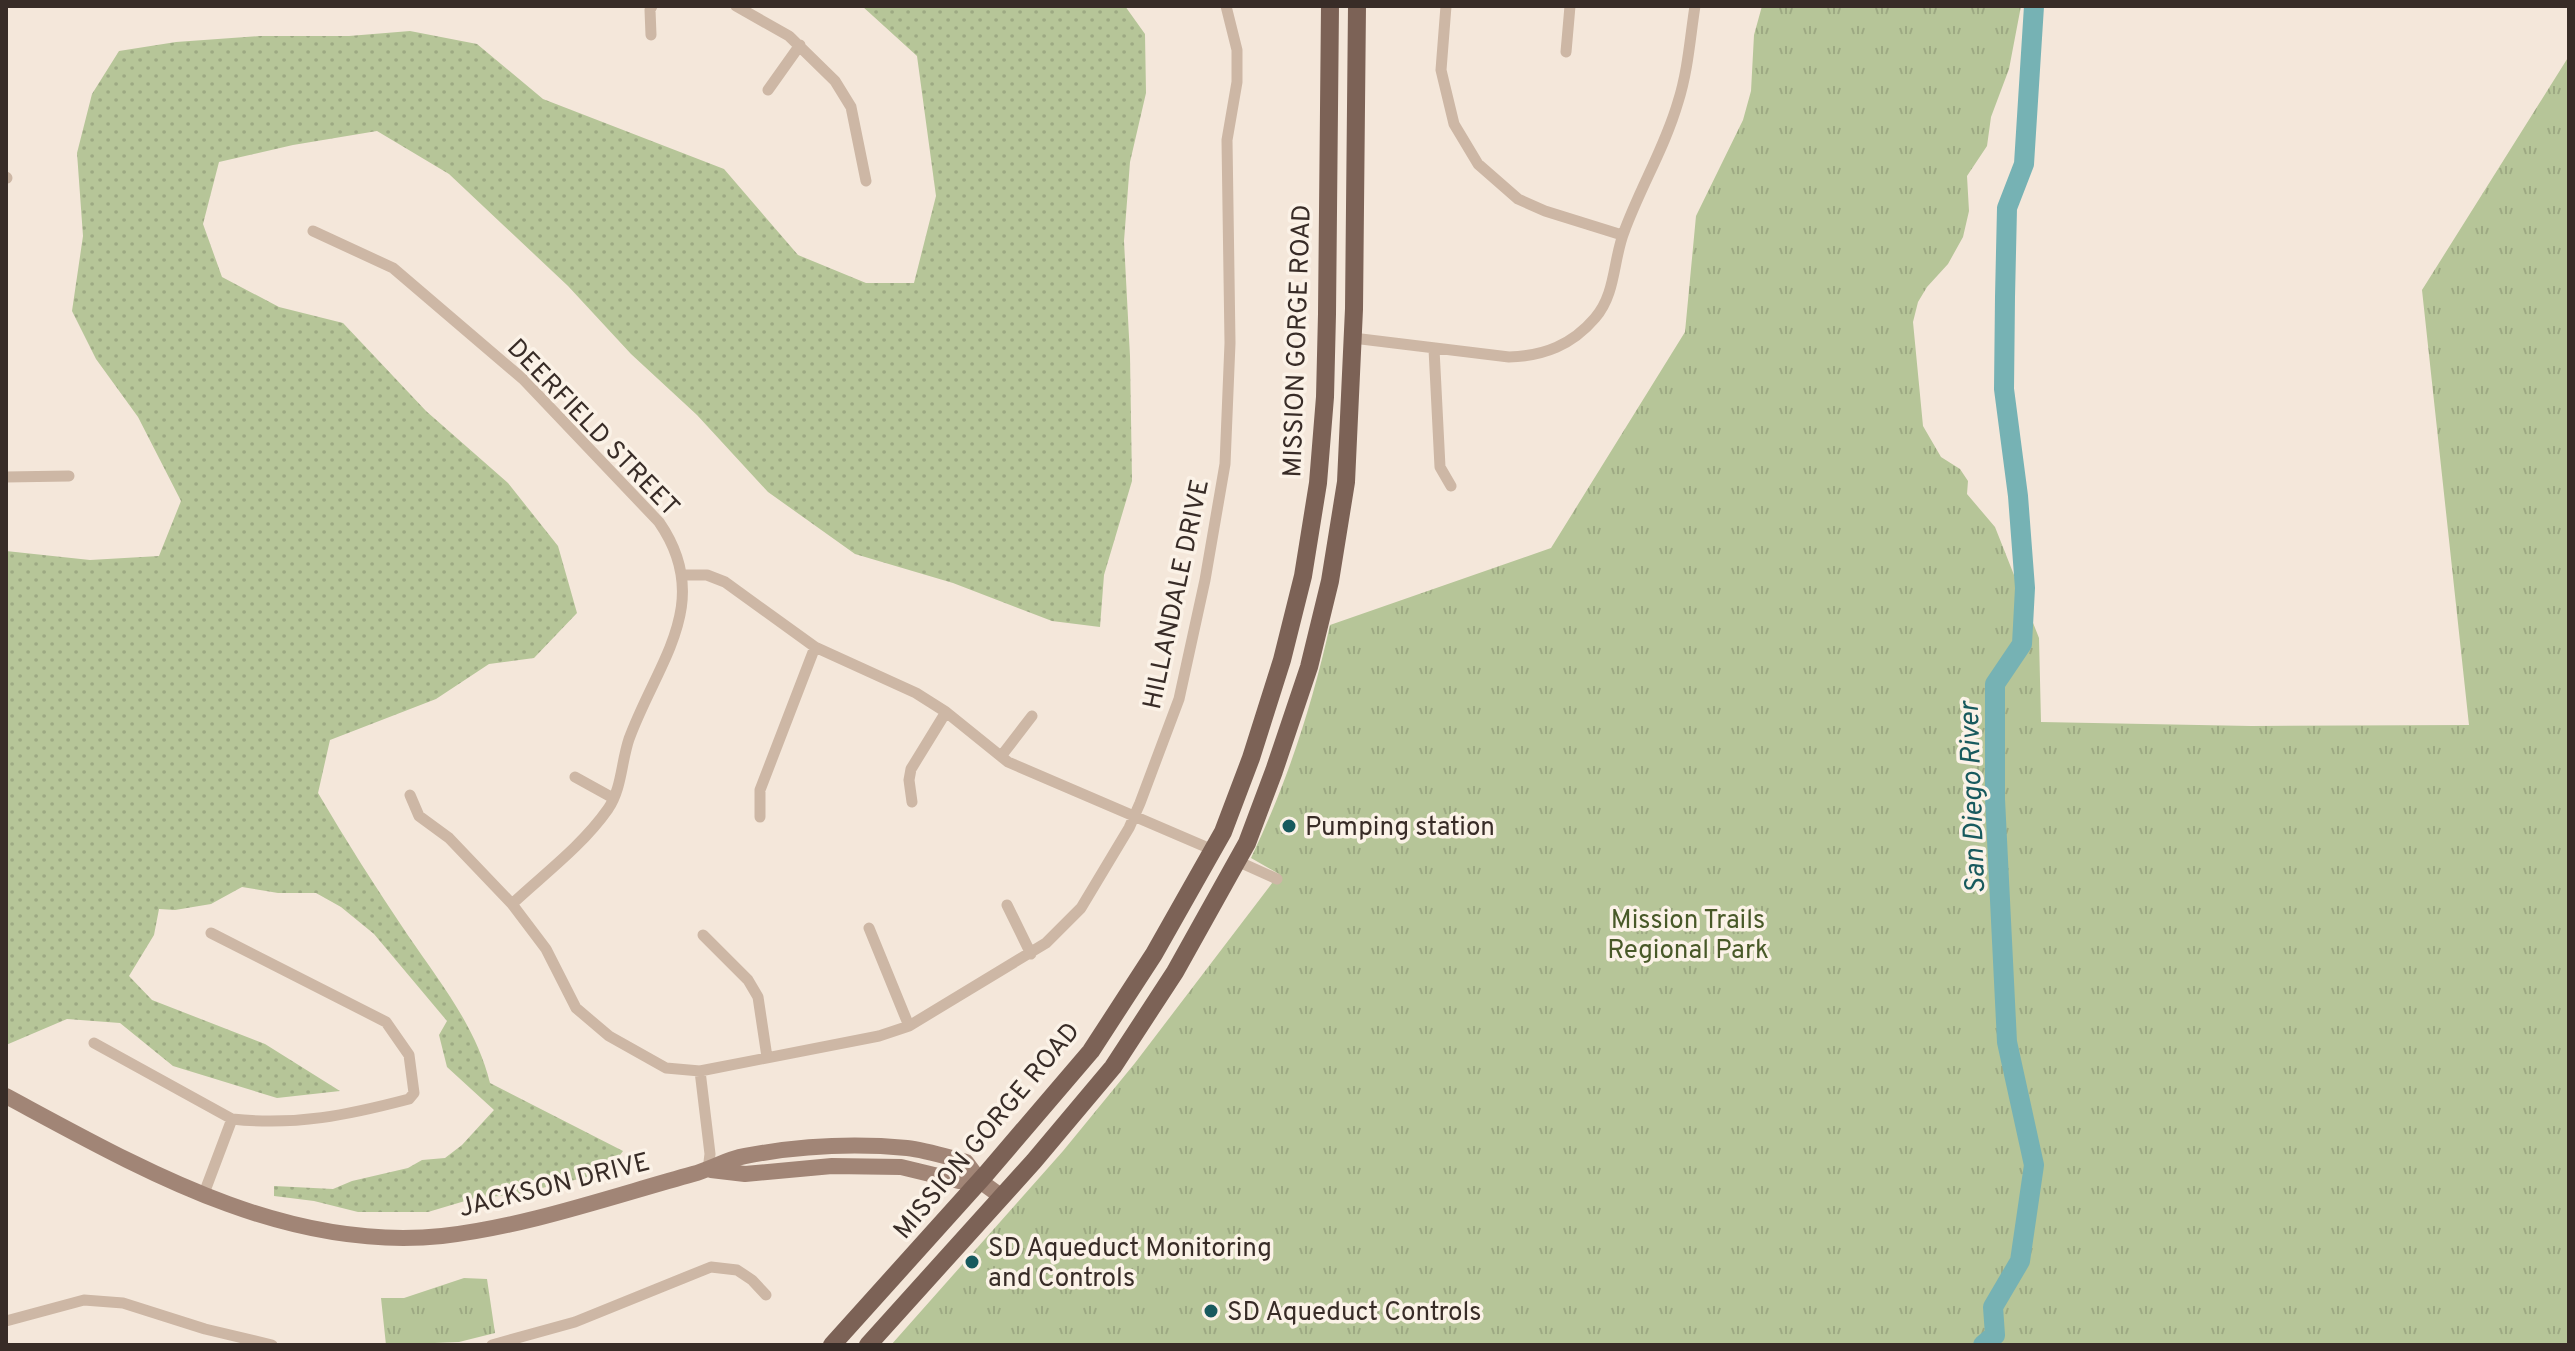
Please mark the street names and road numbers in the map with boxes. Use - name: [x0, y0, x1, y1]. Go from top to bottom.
- street label: MISSION GORGE ROAD: [1277, 204, 1320, 478]
- street label: DEERFIELD STREET: [499, 333, 686, 525]
- street label: HILLANDALE DRIVE: [1137, 476, 1218, 713]
- street label: MISSION GORGE ROAD: [887, 1016, 1088, 1247]
- street label: JACKSON DRIVE: [456, 1147, 654, 1226]

